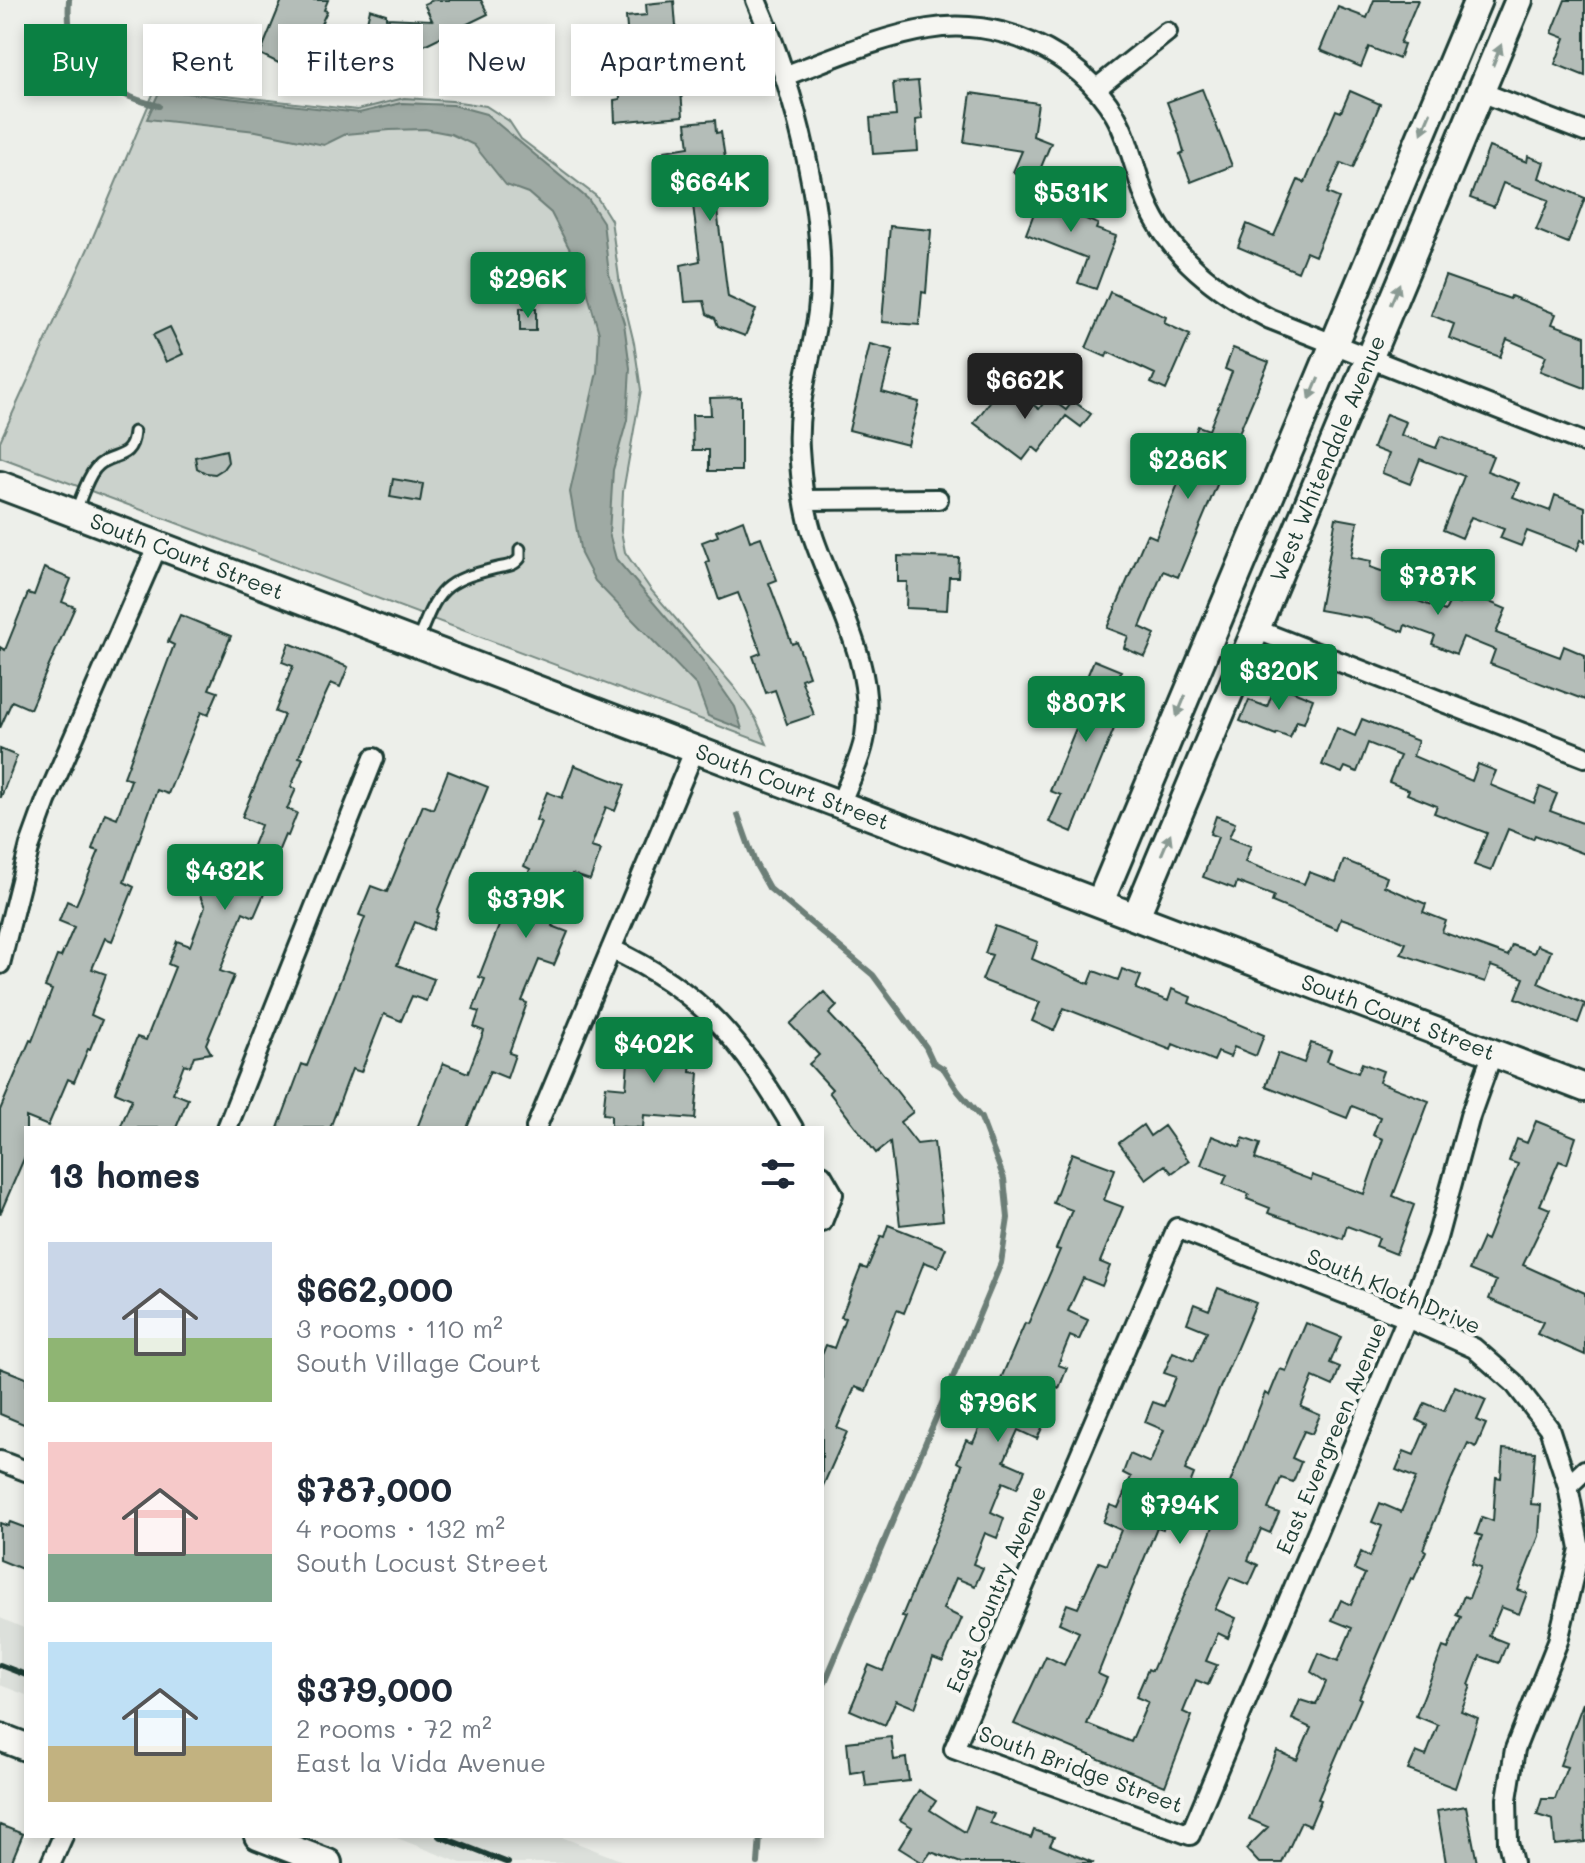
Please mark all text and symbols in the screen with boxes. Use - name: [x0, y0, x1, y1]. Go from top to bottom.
- chip: Buy: [24, 24, 127, 96]
- chip: Rent: [143, 24, 262, 96]
- chip: Filters: [278, 24, 423, 96]
- chip: New: [439, 24, 555, 96]
- chip: Apartment: [571, 24, 775, 96]
- one-way arrow: [1490, 43, 1503, 67]
- one-way arrow: [1419, 112, 1432, 135]
- pin: $664K: [654, 155, 766, 223]
- text: $664K: [669, 164, 751, 198]
- pin: $531K: [1015, 166, 1127, 234]
- text: $531K: [1033, 175, 1109, 209]
- pin: $296K: [472, 252, 584, 320]
- text: $296K: [488, 261, 568, 295]
- one-way arrow: [1389, 282, 1402, 306]
- street label: West Whitendale Avenue: [1262, 331, 1391, 586]
- pin: $662K: [969, 353, 1081, 421]
- text: $662K: [985, 362, 1065, 396]
- one-way arrow: [1307, 377, 1320, 401]
- pin: $286K: [1132, 433, 1244, 501]
- text: $286K: [1148, 442, 1228, 476]
- street label: South Court Street: [86, 506, 288, 606]
- pin: $787K: [1382, 549, 1494, 617]
- text: $787K: [1399, 558, 1477, 592]
- pin: $320K: [1223, 644, 1335, 712]
- text: $320K: [1239, 653, 1319, 687]
- pin: $807K: [1030, 676, 1142, 744]
- text: $807K: [1046, 685, 1126, 719]
- one-way arrow: [1175, 694, 1188, 718]
- street label: South Court Street: [692, 736, 894, 836]
- one-way arrow: [1159, 832, 1172, 856]
- pin: $432K: [169, 844, 281, 912]
- text: $432K: [185, 853, 265, 887]
- pin: $379K: [470, 872, 582, 940]
- text: $379K: [487, 881, 565, 915]
- street label: South Court Street: [1297, 966, 1500, 1067]
- pin: $402K: [598, 1017, 710, 1085]
- text: $402K: [614, 1026, 694, 1060]
- text: 13 homes: [48, 1152, 201, 1197]
- icon: filters: [756, 1152, 800, 1196]
- street label: South Kloth Drive: [1303, 1241, 1485, 1340]
- text: $662,000: [296, 1266, 453, 1311]
- icon: home: [112, 1274, 208, 1370]
- text: 3 rooms · 110 m²: [296, 1311, 503, 1345]
- street label: East Evergreen Avenue: [1269, 1318, 1393, 1558]
- text: South Village Court: [296, 1345, 541, 1379]
- pin: $796K: [942, 1376, 1054, 1444]
- text: $796K: [958, 1385, 1038, 1419]
- text: $787,000: [296, 1466, 452, 1511]
- icon: home: [112, 1474, 208, 1570]
- pin: $794K: [1124, 1478, 1236, 1546]
- street label: East Country Avenue: [939, 1481, 1052, 1697]
- text: $794K: [1140, 1487, 1220, 1521]
- text: 4 rooms · 132 m²: [296, 1511, 505, 1545]
- text: South Locust Street: [296, 1545, 548, 1579]
- text: $379,000: [296, 1666, 453, 1711]
- icon: home: [112, 1674, 208, 1770]
- text: 2 rooms · 72 m²: [296, 1711, 492, 1745]
- street label: South Bridge Street: [975, 1718, 1187, 1819]
- text: East la Vida Avenue: [296, 1745, 546, 1779]

